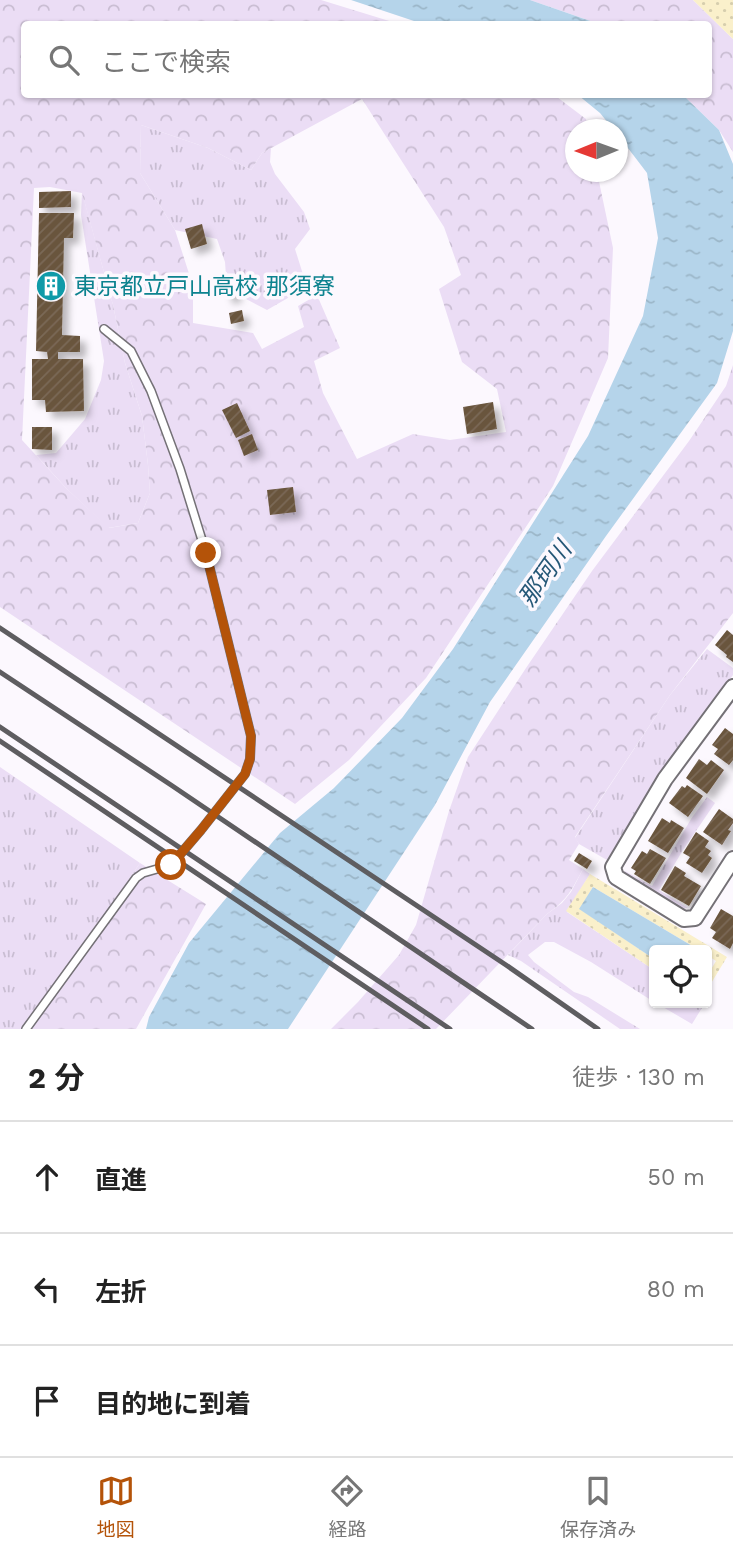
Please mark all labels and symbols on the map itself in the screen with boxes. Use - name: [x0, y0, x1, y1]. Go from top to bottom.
- north arrow: [565, 119, 628, 182]
- building icon: 東京都立戸山高校 那須寮: [34, 269, 68, 303]
- place label: 東京都立戸山高校 那須寮: [74, 273, 335, 300]
- water label: 那珂川: [513, 534, 579, 612]
- route end: [190, 537, 221, 568]
- route start: [155, 849, 186, 880]

